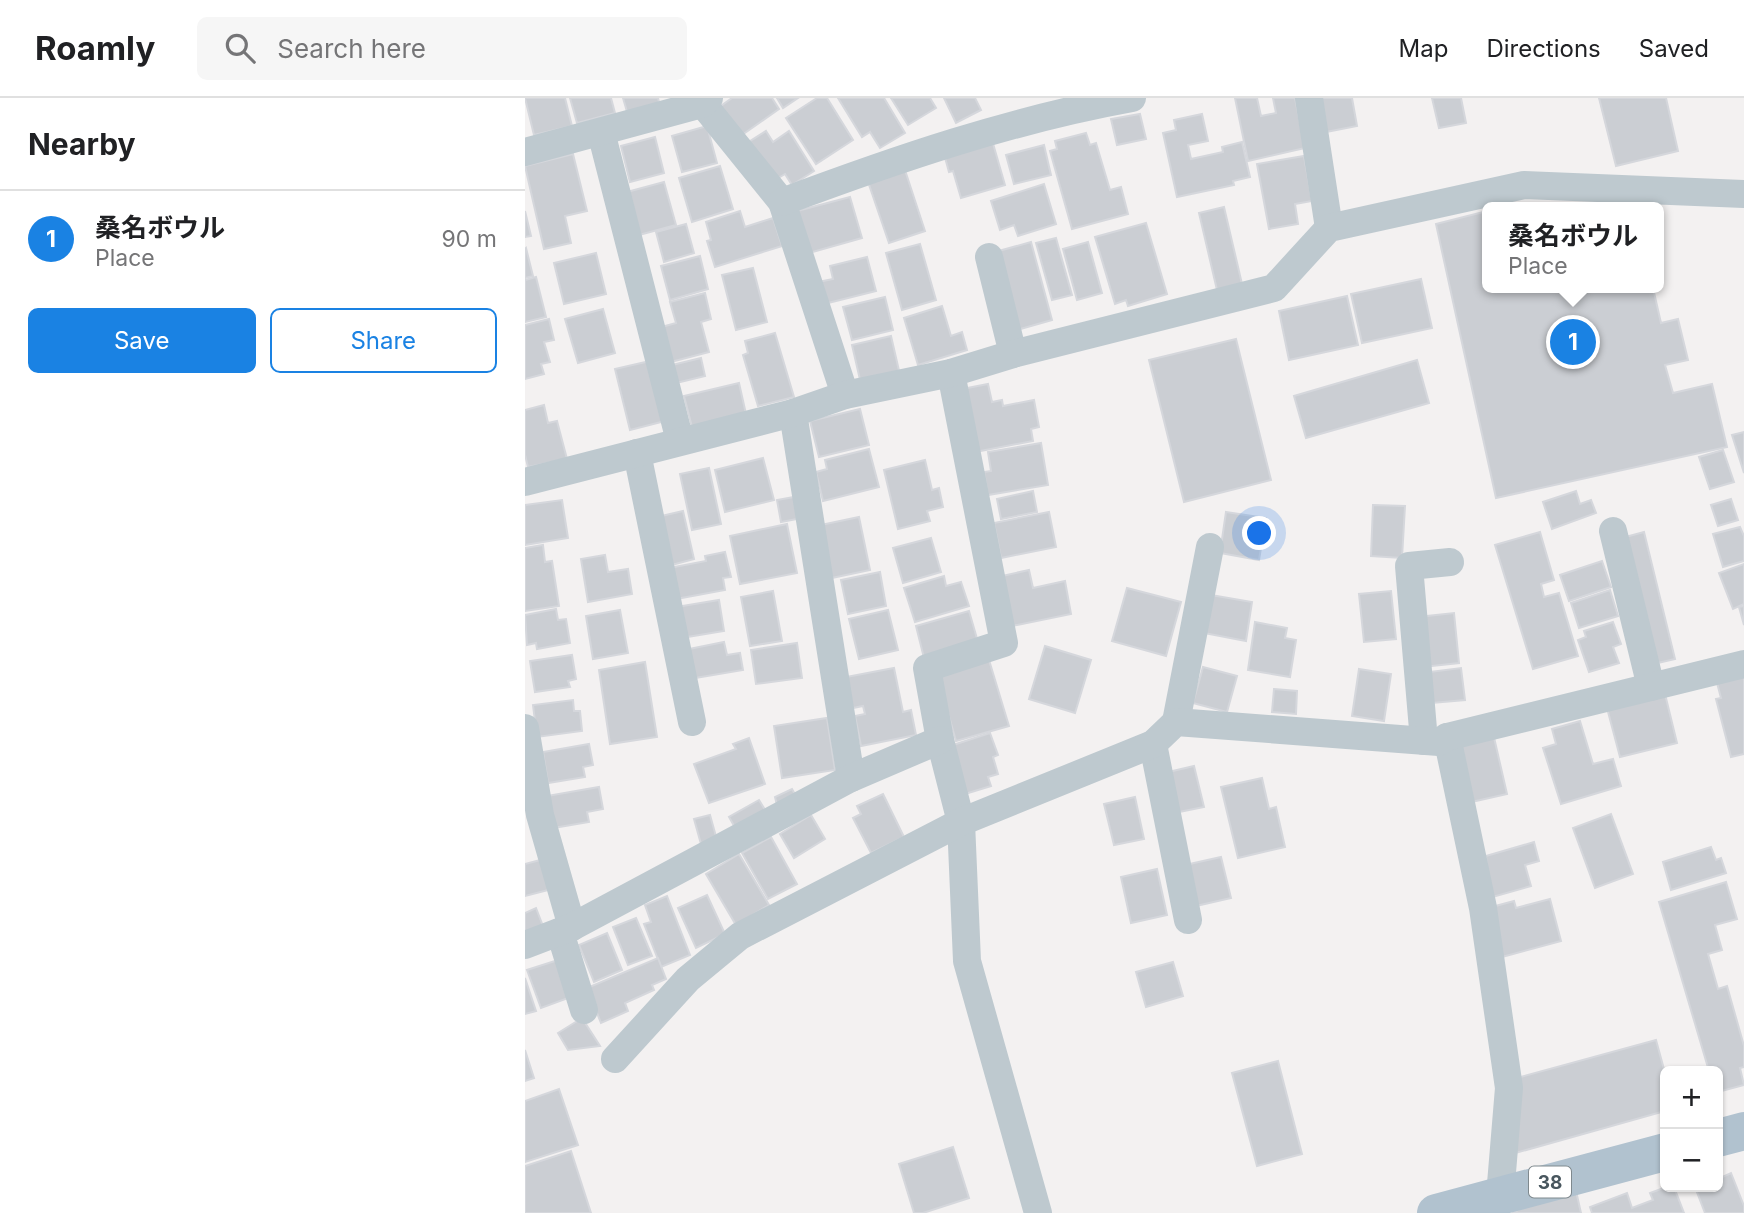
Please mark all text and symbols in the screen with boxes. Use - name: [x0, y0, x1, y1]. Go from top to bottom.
- search box: [197, 17, 687, 80]
- text: Roamly: [35, 28, 155, 68]
- icon: search: [221, 29, 259, 67]
- text: Search here: [277, 33, 426, 64]
- text: Map: [1399, 34, 1448, 63]
- text: Directions: [1486, 34, 1601, 63]
- text: Saved: [1639, 34, 1709, 63]
- text: Nearby: [28, 126, 136, 162]
- popup: [1482, 202, 1664, 293]
- text: 桑名ボウル: [95, 212, 225, 243]
- text: 桑名ボウル: [1508, 220, 1638, 251]
- text: 1: [46, 225, 56, 253]
- text: 90 m: [442, 225, 497, 253]
- text: Place: [95, 244, 155, 272]
- text: Place: [1508, 252, 1568, 280]
- button: Save: [28, 308, 256, 373]
- button: Share: [270, 308, 497, 373]
- pin: 1: [1550, 316, 1596, 368]
- your location: [1242, 516, 1276, 550]
- map controls: [1660, 1066, 1723, 1192]
- button: +: [1660, 1066, 1723, 1129]
- button: −: [1660, 1129, 1723, 1192]
- road number: 38: [1529, 1166, 1571, 1198]

